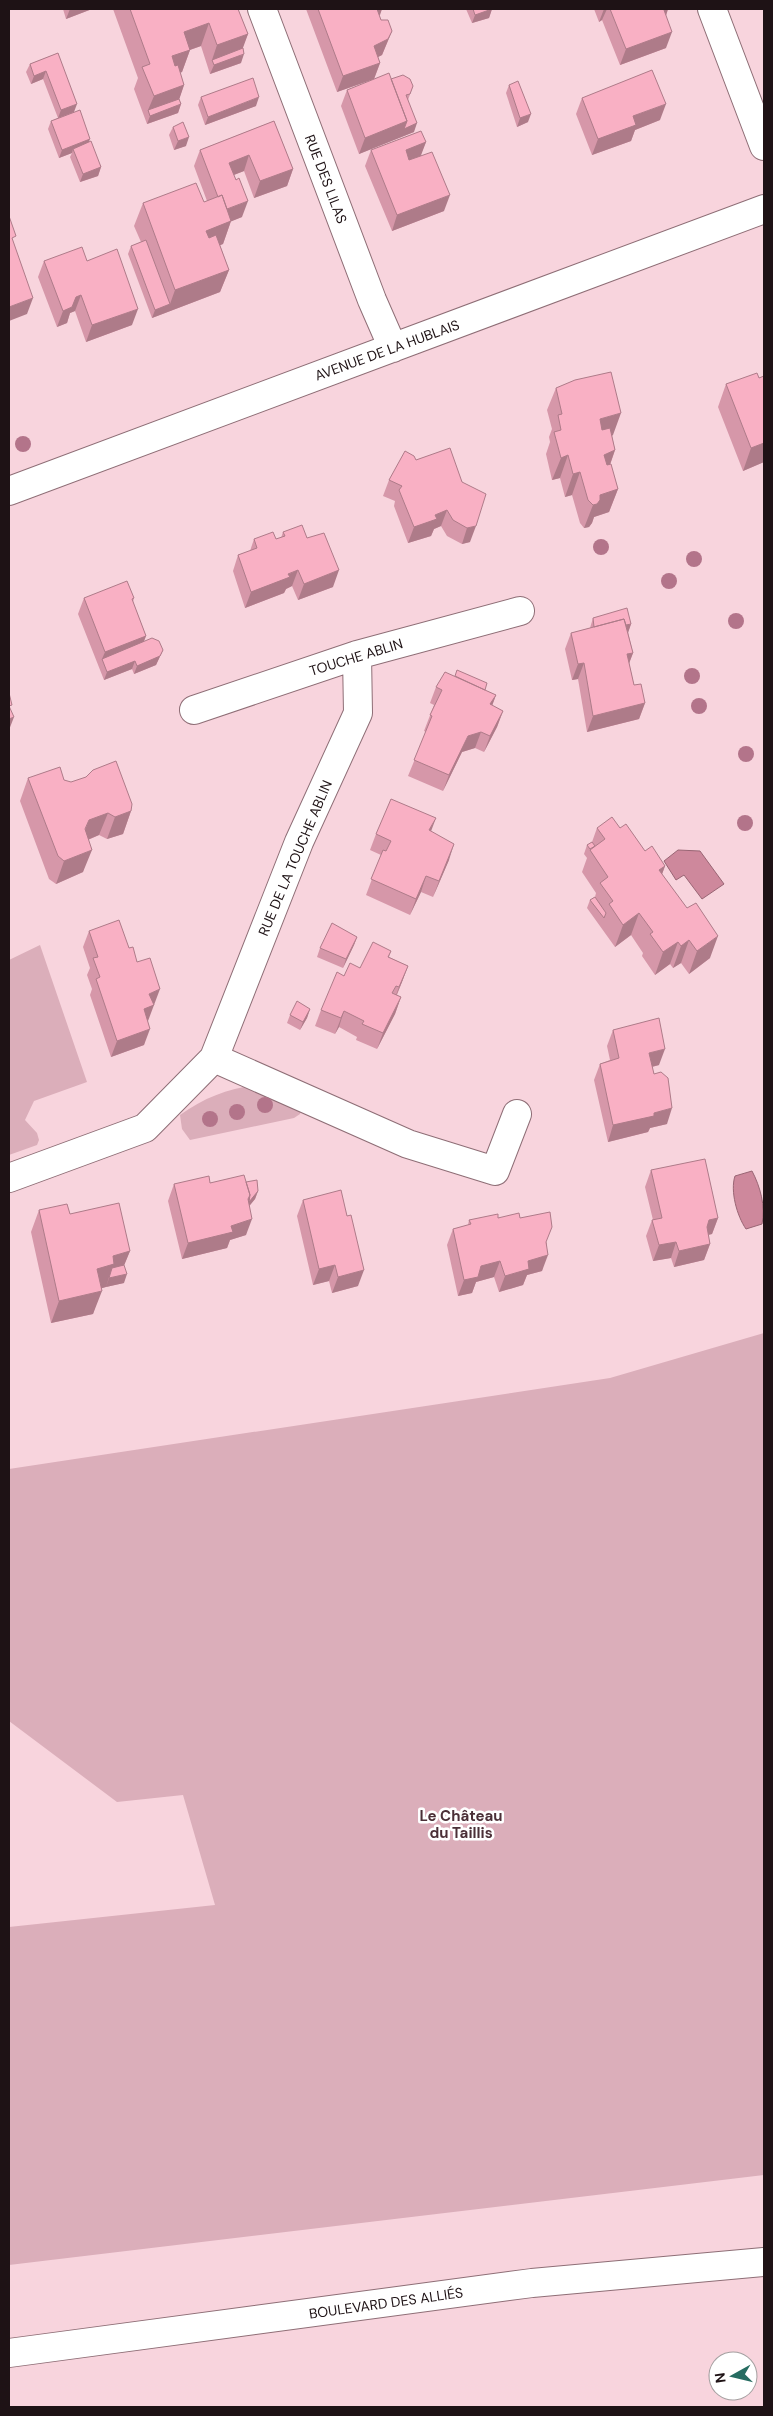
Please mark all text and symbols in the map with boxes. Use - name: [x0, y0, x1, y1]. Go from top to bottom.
- street label: RUE DES LILAS: [301, 132, 351, 226]
- street label: AVENUE DE LA HUBLAIS: [312, 315, 462, 385]
- street label: TOUCHE ABLIN: [307, 634, 405, 680]
- street label: RUE DE LA TOUCHE ABLIN: [254, 777, 336, 939]
- district label: Le Château du Taillis: [420, 1806, 503, 1843]
- street label: BOULEVARD DES ALLIÉS: [308, 2283, 464, 2323]
- north arrow: [708, 2351, 758, 2401]
- text: N: [711, 2371, 730, 2384]

